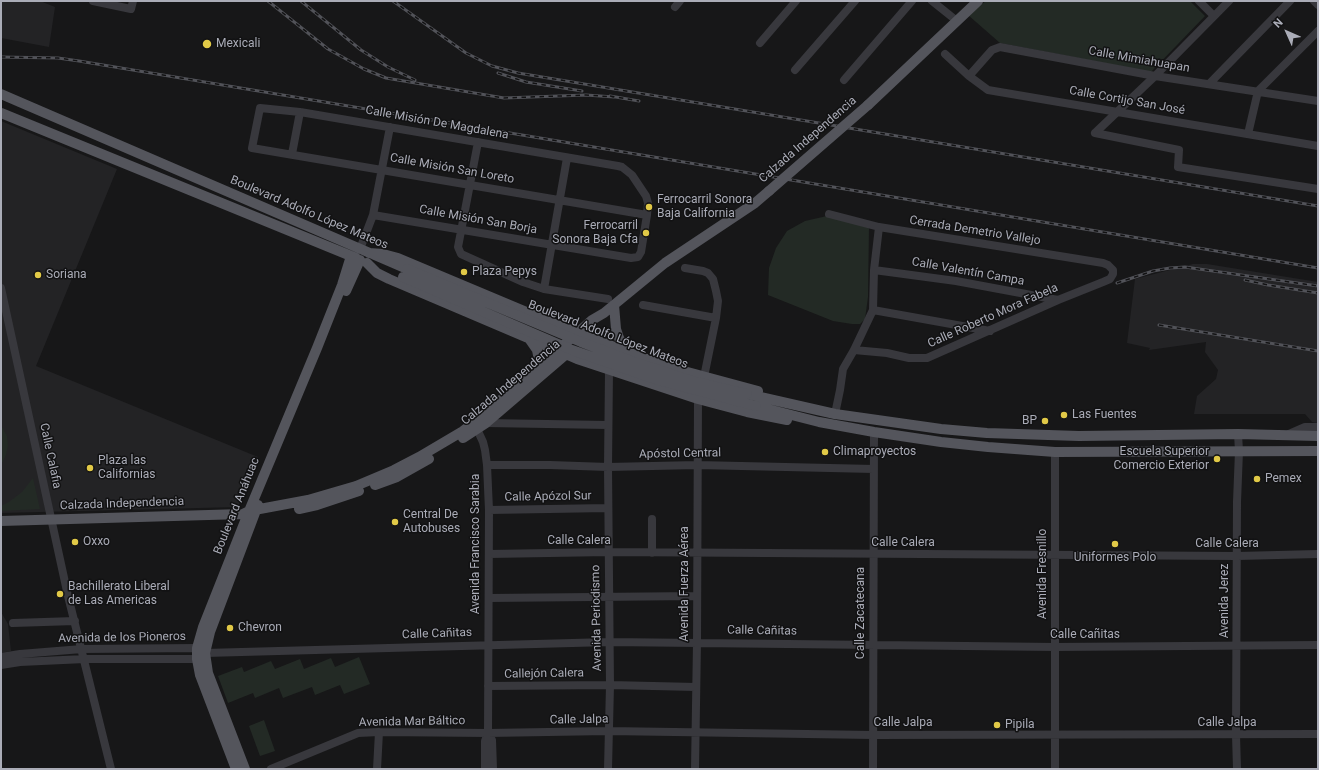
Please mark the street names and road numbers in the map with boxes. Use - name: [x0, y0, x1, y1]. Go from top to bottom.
- street label: Calle Mimiahuapan: [1087, 44, 1191, 76]
- street label: Calle Cortijo San José: [1068, 84, 1186, 118]
- street label: Calzada Independencia: [756, 94, 860, 186]
- street label: Calle Misión De Magdalena: [364, 103, 510, 143]
- street label: Calle Misión San Loreto: [389, 151, 515, 187]
- street label: Boulevard Adolfo López Mateos: [228, 173, 390, 253]
- street label: Calle Misión San Borja: [418, 203, 538, 237]
- street label: Cerrada Demetrio Vallejo: [908, 214, 1042, 248]
- street label: Calle Valentín Campa: [911, 255, 1025, 289]
- street label: Calle Roberto Mora Fabela: [926, 281, 1060, 351]
- street label: Boulevard Adolfo López Mateos: [526, 298, 690, 372]
- street label: Calzada Independencia: [459, 338, 563, 428]
- street label: Calle Calafia: [36, 422, 64, 490]
- street label: Apóstol Central: [639, 446, 721, 462]
- street label: Boulevard Anáhuac: [211, 456, 263, 556]
- street label: Avenida Francisco Sarabia: [469, 474, 483, 614]
- street label: Calle Apózol Sur: [504, 489, 592, 505]
- street label: Calzada Independencia: [60, 495, 184, 513]
- street label: Avenida Fuerza Aérea: [678, 526, 692, 642]
- street label: Avenida Fresnillo: [1036, 529, 1050, 619]
- street label: Calle Calera: [547, 534, 611, 548]
- street label: Calle Calera: [871, 536, 935, 550]
- street label: Calle Calera: [1195, 537, 1259, 551]
- street label: Avenida Jerez: [1218, 564, 1232, 638]
- street label: Avenida Periodismo: [589, 565, 605, 671]
- street label: Calle Zacatecana: [854, 567, 868, 659]
- street label: Calle Cañitas: [727, 623, 797, 639]
- street label: Calle Cañitas: [402, 626, 472, 642]
- street label: Calle Cañitas: [1050, 628, 1120, 642]
- street label: Avenida de los Pioneros: [58, 630, 186, 646]
- street label: Callejón Calera: [504, 666, 584, 682]
- street label: Calle Jalpa: [549, 712, 609, 728]
- street label: Avenida Mar Báltico: [359, 714, 465, 730]
- street label: Calle Jalpa: [874, 716, 932, 730]
- street label: Calle Jalpa: [1198, 716, 1256, 730]

